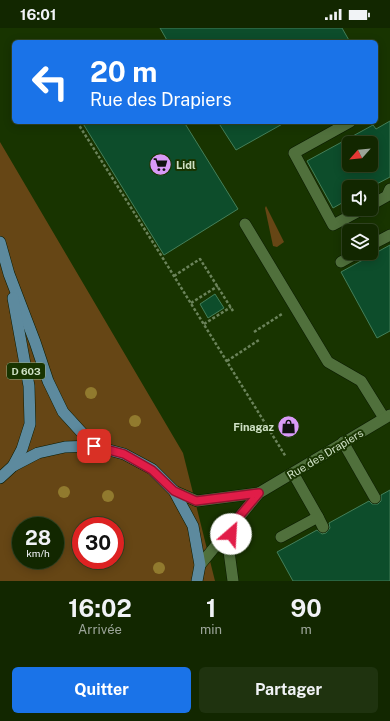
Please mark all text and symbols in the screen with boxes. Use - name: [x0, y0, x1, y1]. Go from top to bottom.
- text: 16:01: [20, 6, 56, 23]
- text: 20 m: [90, 55, 157, 88]
- icon: left: [24, 56, 76, 108]
- text: Rue des Drapiers: [90, 89, 232, 110]
- north arrow: [342, 136, 378, 172]
- map controls: [342, 136, 378, 260]
- supermarket icon: Lidl: [147, 152, 173, 178]
- place label: Lidl: [176, 159, 196, 171]
- button: sound: [342, 180, 378, 216]
- button: layers: [342, 224, 378, 260]
- road number: D 603: [7, 363, 45, 379]
- shop icon: Finagaz: [276, 414, 302, 440]
- place label: Finagaz: [233, 421, 275, 433]
- street label: Rue des Drapiers: [285, 426, 366, 481]
- pin: [77, 429, 111, 463]
- icon: arrive: [83, 435, 105, 457]
- position arrow: [210, 513, 252, 555]
- speed limit sign: 30: [72, 517, 124, 569]
- text: 28: [25, 526, 51, 550]
- text: km/h: [26, 547, 50, 559]
- text: 16:02: [68, 594, 132, 622]
- text: 1: [206, 594, 216, 622]
- text: 90: [290, 594, 322, 622]
- text: Arrivée: [78, 622, 122, 637]
- text: min: [200, 622, 222, 637]
- text: m: [300, 622, 312, 637]
- button: Quitter: [12, 667, 191, 713]
- button: Partager: [199, 667, 378, 713]

